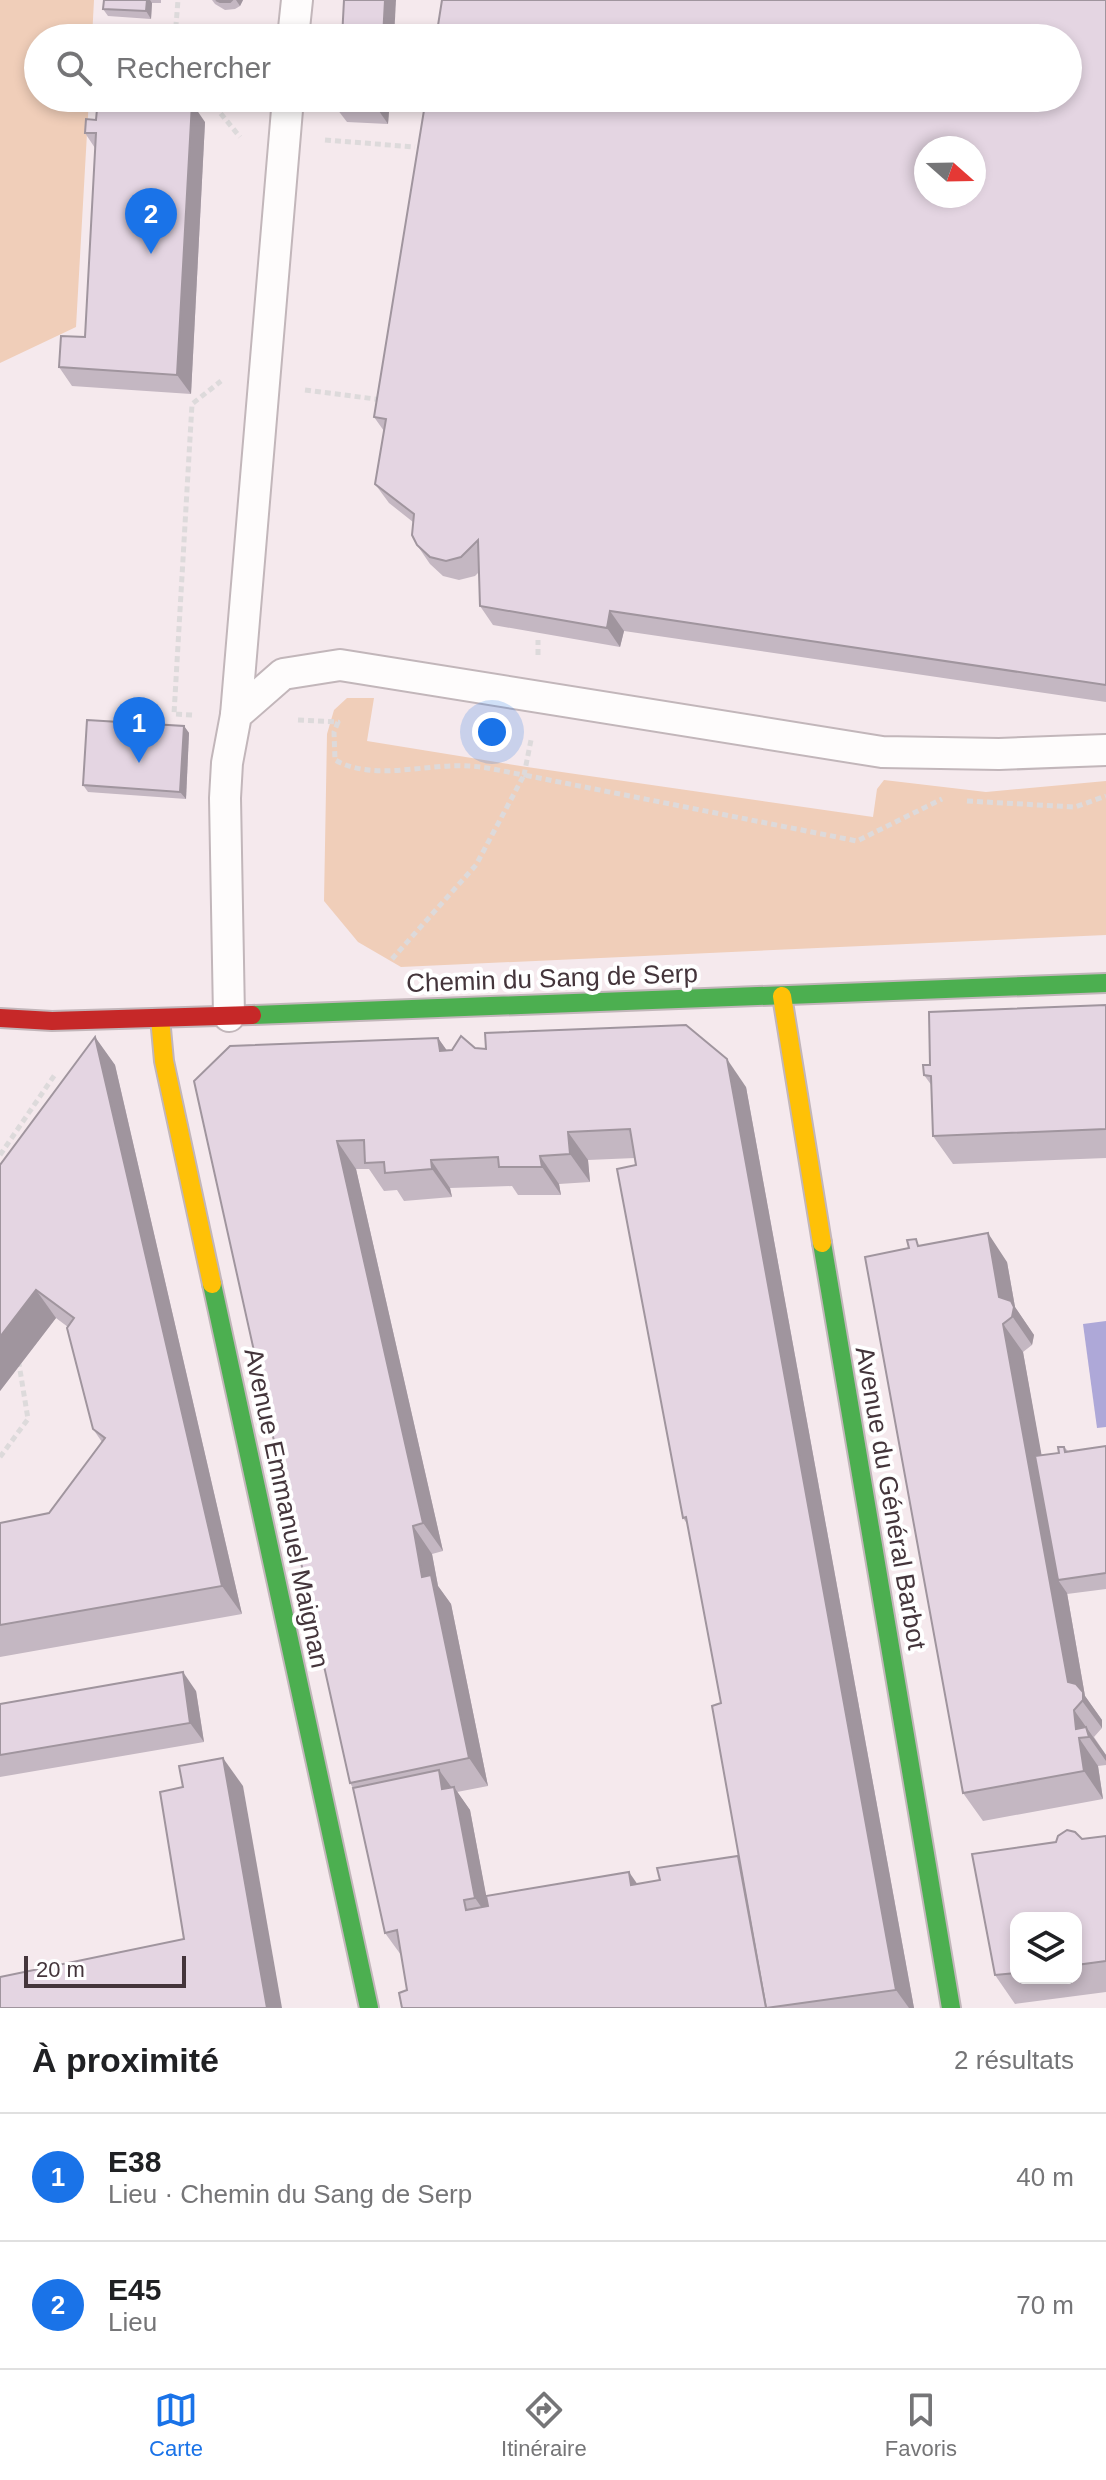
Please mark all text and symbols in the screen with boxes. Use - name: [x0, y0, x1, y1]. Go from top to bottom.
- search box: [24, 24, 1082, 112]
- icon: search: [52, 46, 96, 90]
- text: Rechercher: [116, 51, 271, 84]
- north arrow: [914, 136, 986, 208]
- pin: 2: [125, 188, 177, 254]
- pin: 1: [113, 697, 165, 763]
- your location: [472, 712, 512, 752]
- street label: Chemin du Sang de Serp: [406, 958, 698, 998]
- street label: Avenue du Général Barbot: [850, 1344, 933, 1653]
- street label: Avenue Emmanuel Maignan: [238, 1345, 336, 1671]
- map controls: [1010, 1912, 1082, 1984]
- button: layers: [1010, 1912, 1082, 1984]
- scale bar: [24, 1952, 186, 1988]
- text: 20 m: [36, 1957, 85, 1982]
- text: À proximité: [32, 2041, 219, 2079]
- text: 2 résultats: [954, 2045, 1074, 2075]
- text: E38: [108, 2145, 161, 2178]
- text: 1: [51, 2162, 65, 2192]
- text: 40 m: [1016, 2162, 1074, 2192]
- text: Lieu · Chemin du Sang de Serp: [108, 2179, 472, 2209]
- text: E45: [108, 2273, 161, 2306]
- text: 2: [51, 2290, 65, 2320]
- text: 70 m: [1016, 2290, 1074, 2320]
- text: Lieu: [108, 2307, 157, 2337]
- tab: Carte: [149, 2388, 203, 2462]
- tab: Itinéraire: [501, 2388, 587, 2462]
- tab: Favoris: [885, 2388, 957, 2462]

